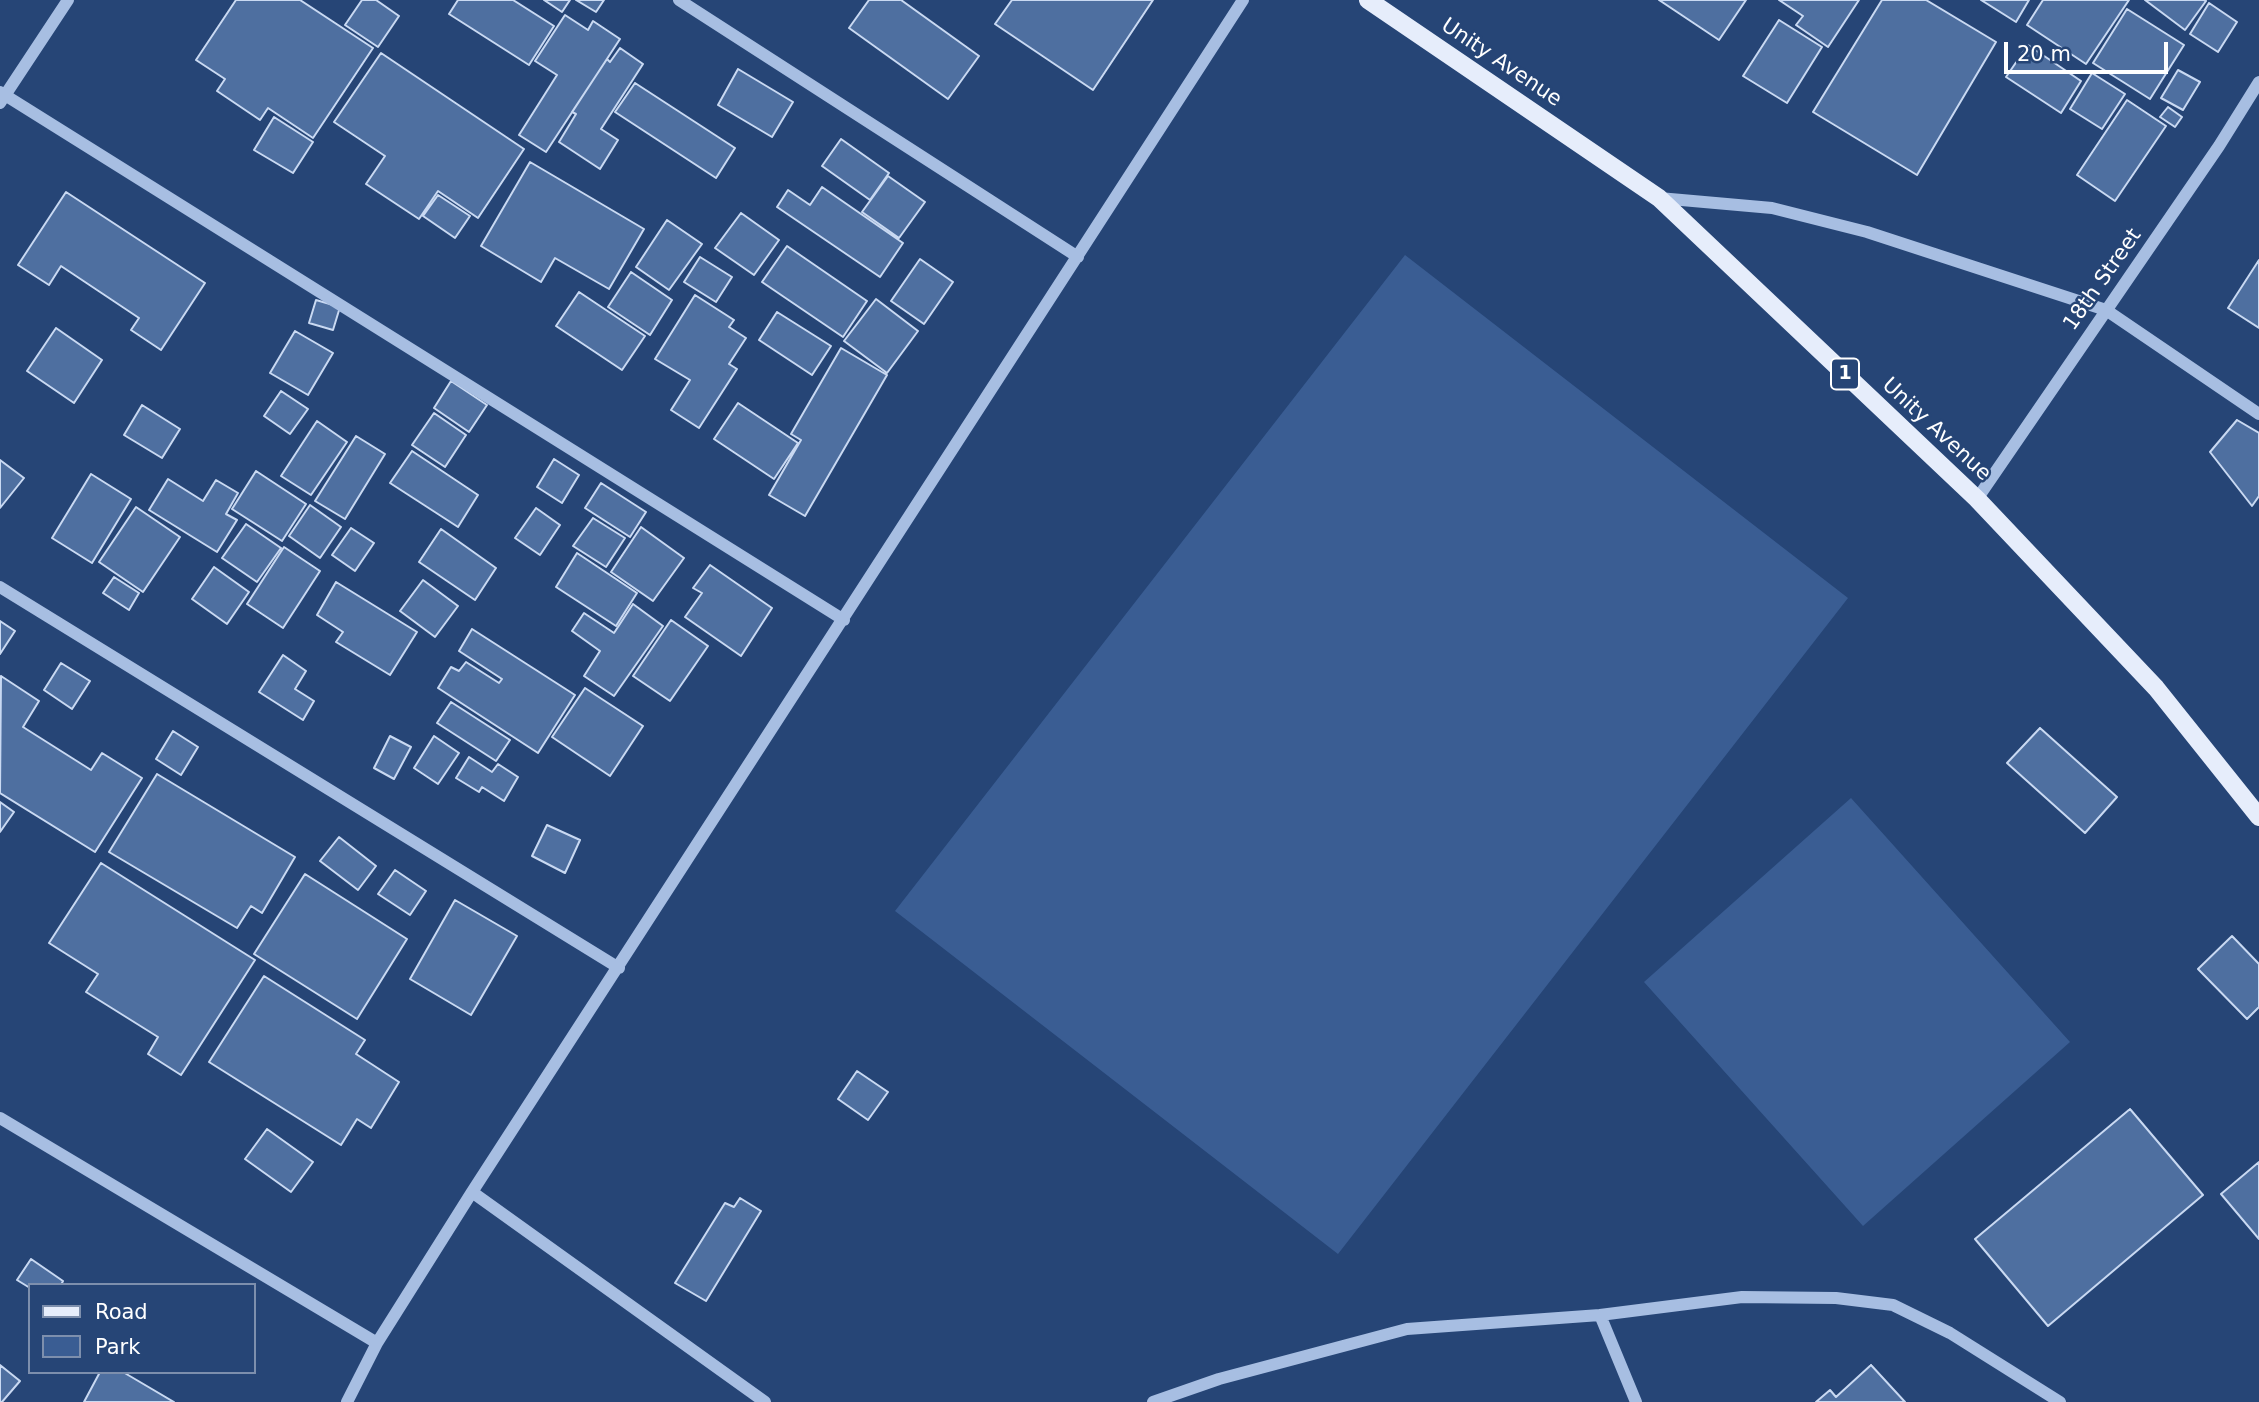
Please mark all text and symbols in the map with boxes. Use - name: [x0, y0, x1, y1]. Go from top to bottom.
- street label: Unity Avenue: [1436, 13, 1566, 113]
- scale bar: [2007, 28, 2172, 72]
- text: 20 m: [2017, 42, 2071, 66]
- street label: 18th Street: [2059, 224, 2147, 336]
- road number: 1: [1831, 358, 1859, 390]
- street label: Unity Avenue: [1876, 373, 1996, 487]
- legend: [28, 1283, 256, 1374]
- text: Road: [95, 1300, 148, 1324]
- text: Park: [95, 1335, 140, 1359]

